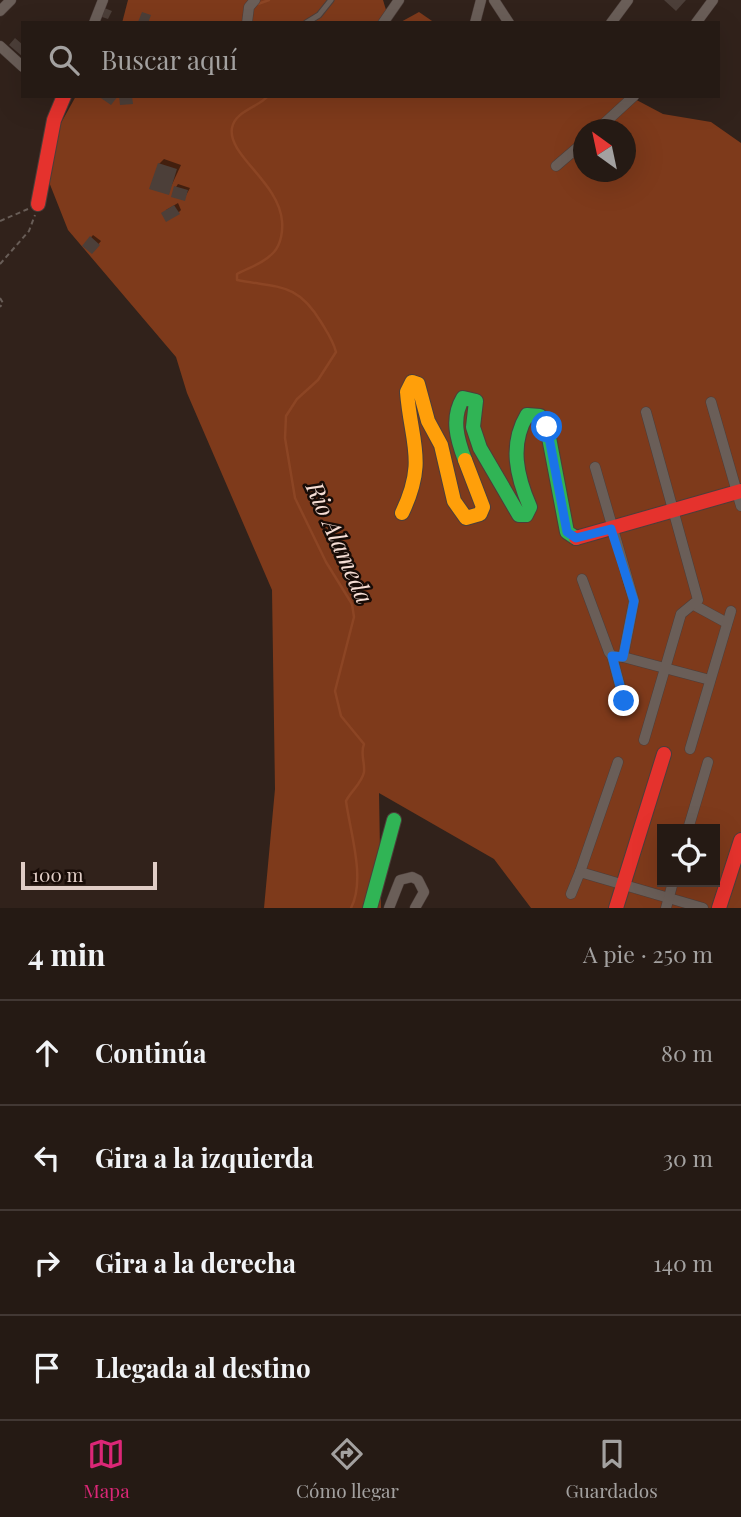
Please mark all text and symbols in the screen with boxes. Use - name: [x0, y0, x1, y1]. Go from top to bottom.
- search box: [21, 21, 720, 98]
- icon: search: [45, 41, 83, 79]
- text: Buscar aquí: [101, 42, 237, 77]
- north arrow: [573, 119, 636, 182]
- route start: [531, 411, 562, 442]
- water label: Rio Alameda: [299, 475, 382, 608]
- route end: [608, 685, 639, 716]
- map controls: [657, 824, 720, 887]
- button: locate: [657, 824, 720, 887]
- scale bar: [21, 859, 158, 891]
- text: 100 m: [32, 861, 83, 887]
- text: 4 min: [28, 934, 106, 974]
- text: A pie · 250 m: [583, 938, 713, 969]
- icon: ahead: [28, 1034, 66, 1072]
- text: Continúa: [95, 1035, 207, 1070]
- text: 80 m: [661, 1037, 713, 1068]
- icon: left: [28, 1139, 66, 1177]
- text: Gira a la izquierda: [95, 1140, 314, 1175]
- text: 30 m: [663, 1142, 713, 1173]
- icon: right: [28, 1244, 66, 1282]
- text: Gira a la derecha: [95, 1245, 296, 1280]
- text: 140 m: [653, 1247, 713, 1278]
- icon: arrive: [28, 1349, 66, 1387]
- text: Llegada al destino: [95, 1350, 311, 1385]
- tab: Mapa: [83, 1435, 130, 1503]
- tab: Cómo llegar: [296, 1435, 399, 1503]
- tab: Guardados: [565, 1435, 658, 1503]

